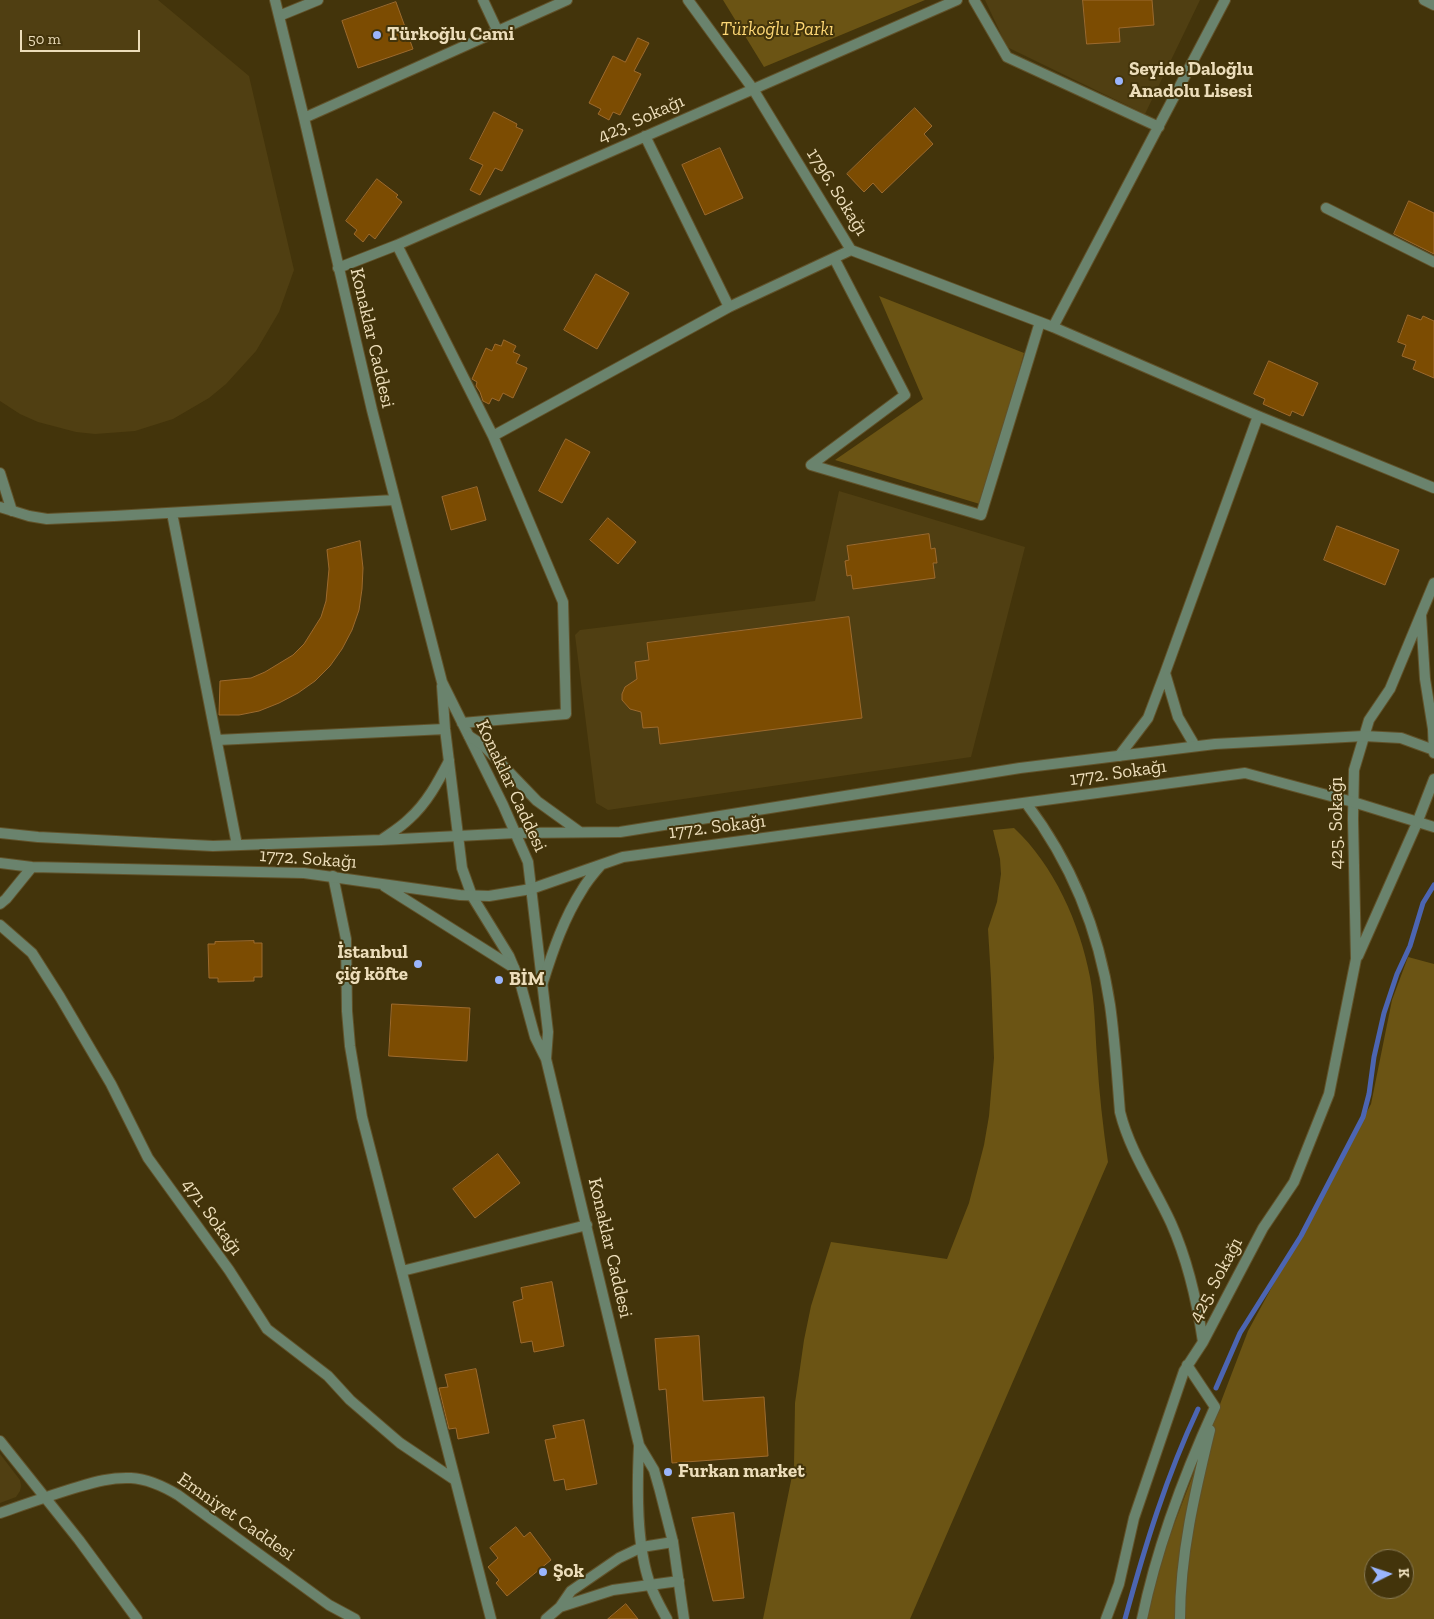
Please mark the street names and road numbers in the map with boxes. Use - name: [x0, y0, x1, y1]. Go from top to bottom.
- street label: 423. Sokağı: [594, 90, 688, 148]
- street label: 1796. Sokağı: [801, 144, 873, 240]
- street label: Konaklar Caddesi: [345, 266, 399, 410]
- street label: Konaklar Caddesi: [470, 716, 552, 856]
- street label: 1772. Sokağı: [1068, 755, 1168, 791]
- street label: 425. Sokağı: [1326, 777, 1348, 869]
- street label: 1772. Sokağı: [667, 810, 767, 844]
- street label: 1772. Sokağı: [258, 844, 358, 874]
- street label: 471. Sokağı: [177, 1174, 247, 1260]
- street label: Konaklar Caddesi: [583, 1176, 637, 1320]
- street label: 425. Sokağı: [1184, 1234, 1248, 1326]
- street label: Emniyet Caddesi: [173, 1468, 299, 1566]

